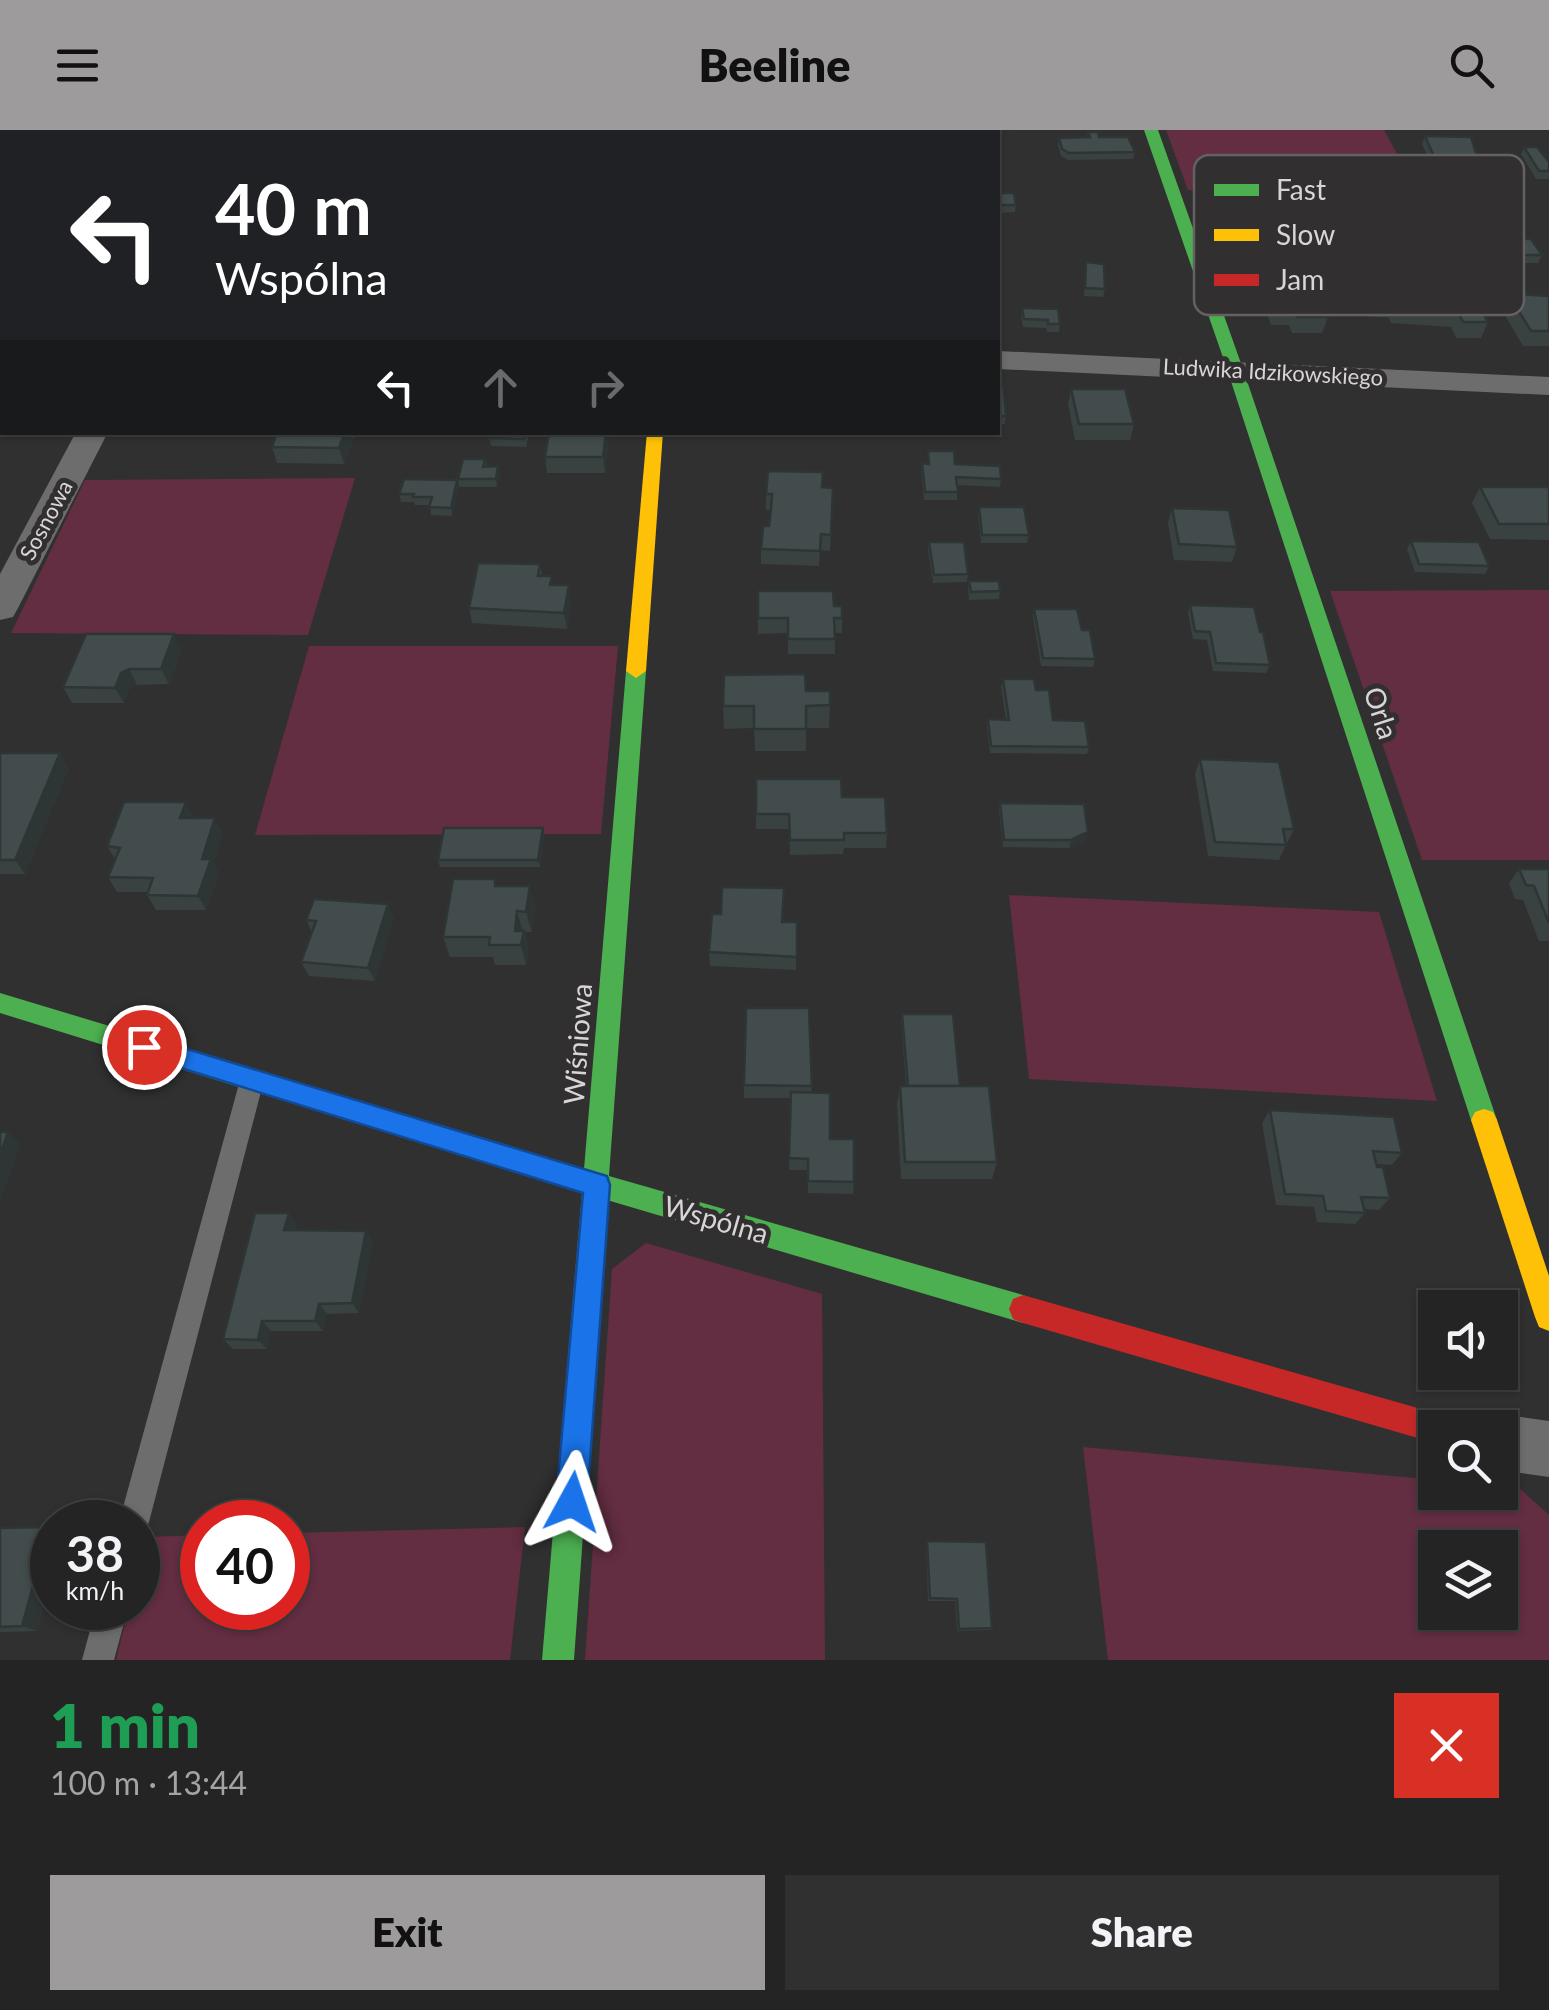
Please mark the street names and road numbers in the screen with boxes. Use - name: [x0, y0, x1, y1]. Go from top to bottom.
- street label: Ludwika Idzikowskiego: [1162, 352, 1384, 391]
- street label: Sosnowa: [13, 475, 78, 564]
- street label: Orla: [1358, 682, 1406, 743]
- street label: Wiśniowa: [556, 982, 598, 1106]
- street label: Wspólna: [660, 1188, 773, 1250]

